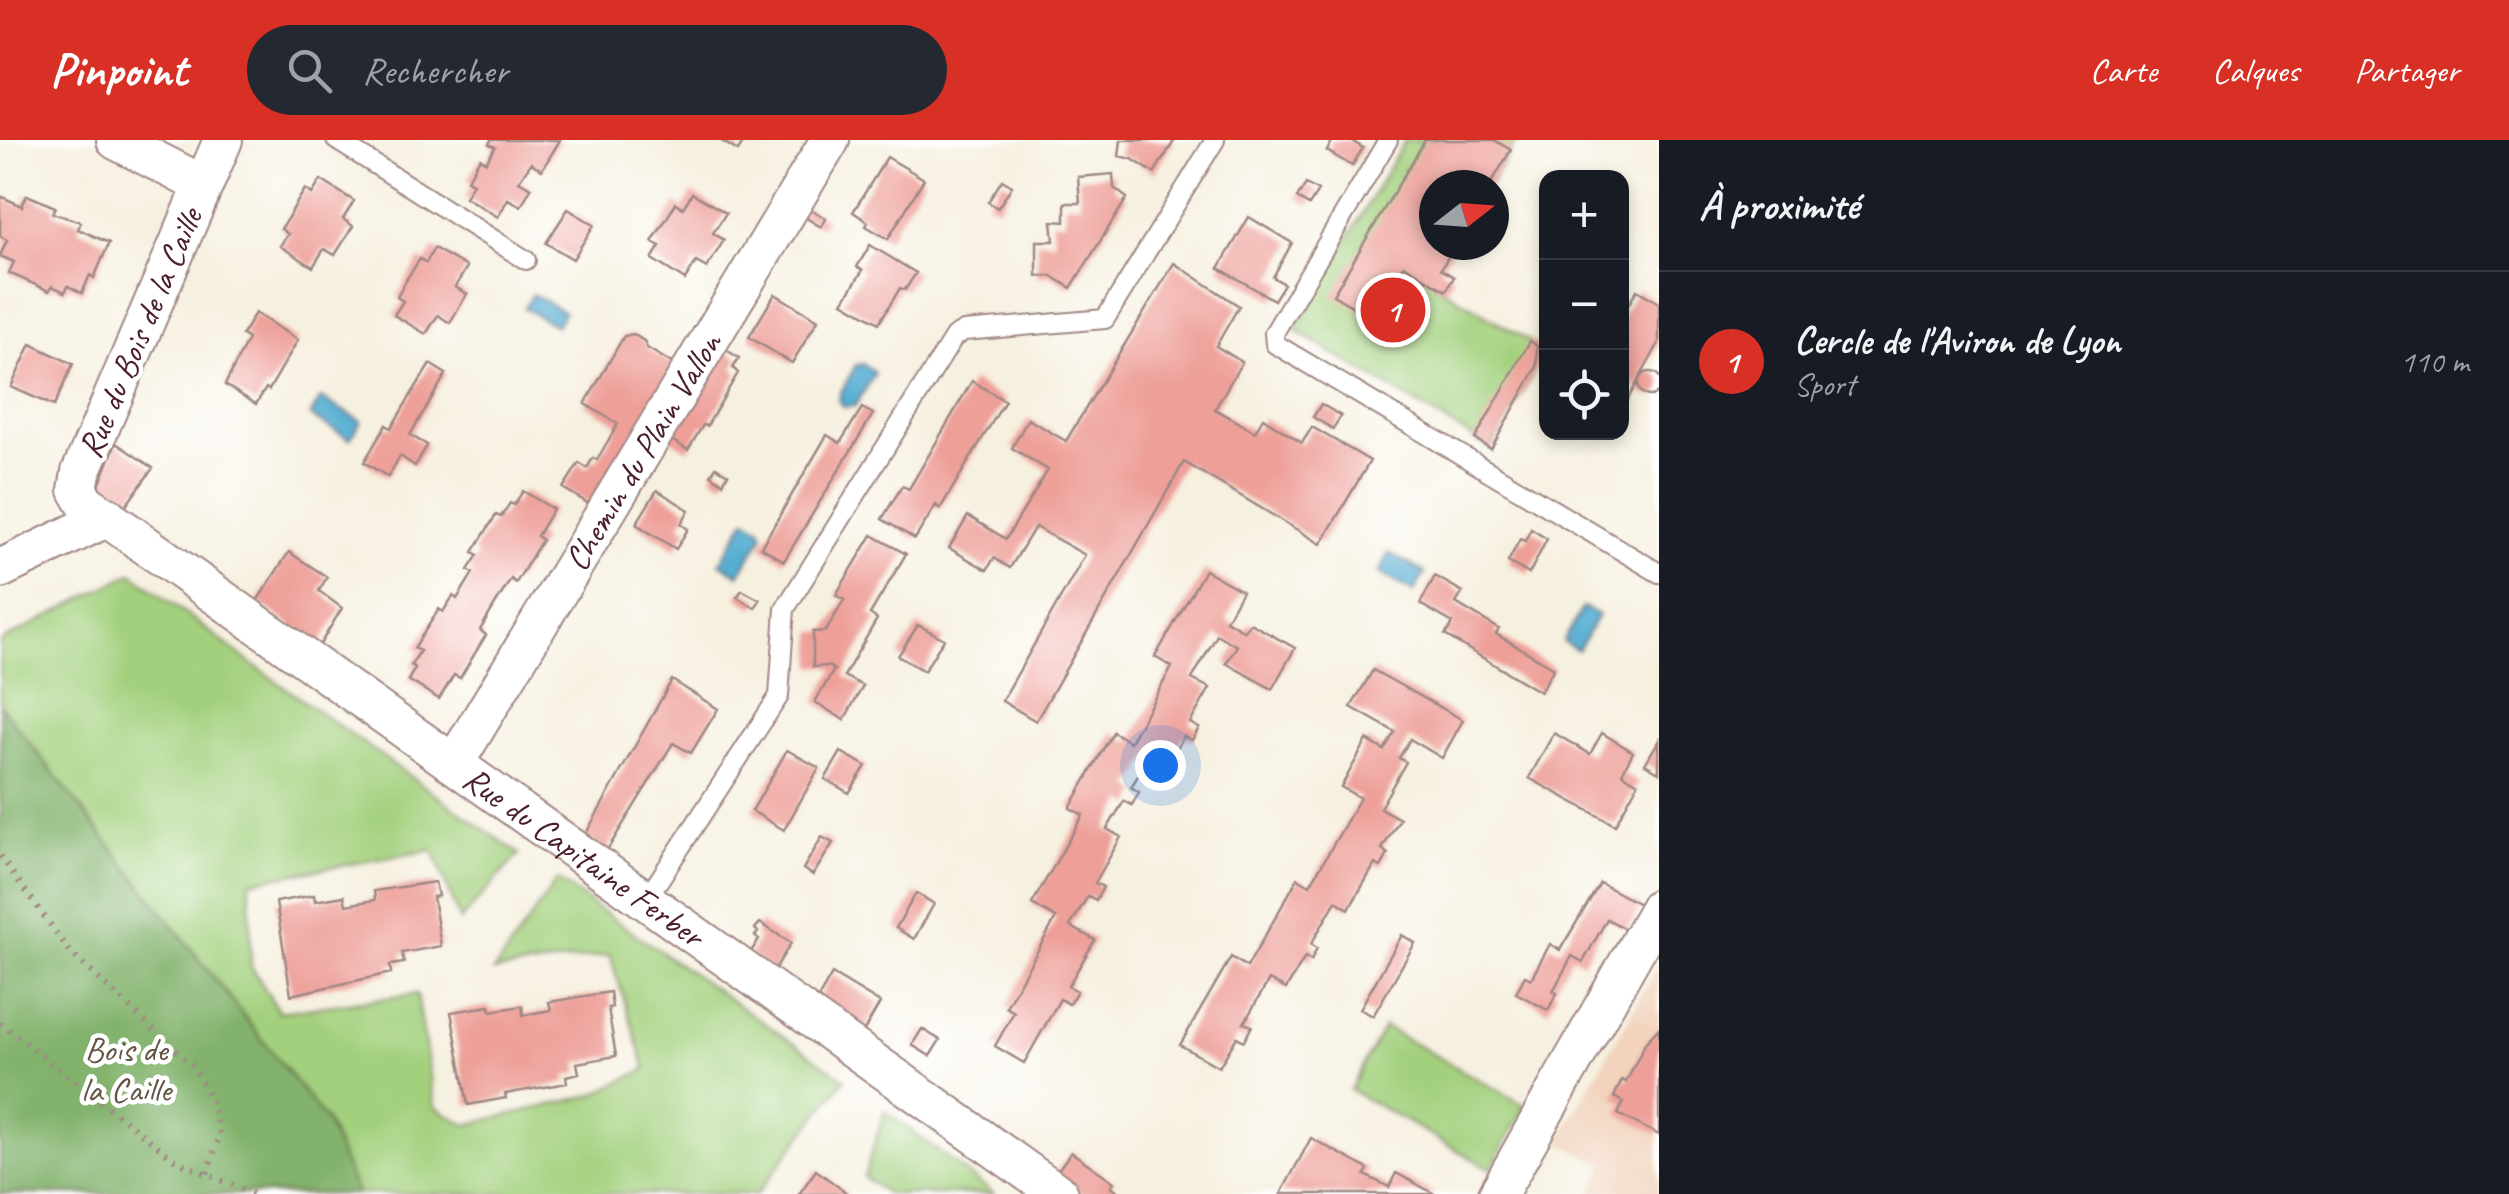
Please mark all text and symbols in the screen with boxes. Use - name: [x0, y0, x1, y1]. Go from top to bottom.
- search box: [247, 25, 947, 115]
- text: Pinpoint: [50, 40, 187, 100]
- icon: search: [282, 43, 337, 98]
- text: Rechercher: [362, 47, 508, 94]
- text: Carte: [2090, 48, 2157, 93]
- text: Calques: [2212, 48, 2299, 93]
- text: Partager: [2354, 48, 2459, 93]
- north arrow: [1419, 170, 1509, 260]
- map controls: [1539, 170, 1629, 440]
- button: +: [1539, 170, 1629, 260]
- text: À proximité: [1699, 179, 1859, 232]
- street label: Rue du Bois de la Caille: [67, 199, 214, 465]
- button: −: [1539, 260, 1629, 350]
- pin: 1: [1360, 272, 1426, 348]
- text: Cercle de l'Aviron de Lyon: [1794, 317, 2120, 364]
- street label: Chemin du Plain Vallon: [553, 322, 732, 579]
- text: 1: [1724, 341, 1739, 382]
- text: 110 m: [2400, 341, 2469, 382]
- button: locate: [1539, 350, 1629, 440]
- text: Sport: [1794, 364, 1855, 405]
- your location: [1135, 740, 1186, 791]
- street label: Rue du Capitaine Ferber: [455, 756, 716, 959]
- park label: Bois de la Caille: [81, 1027, 174, 1112]

